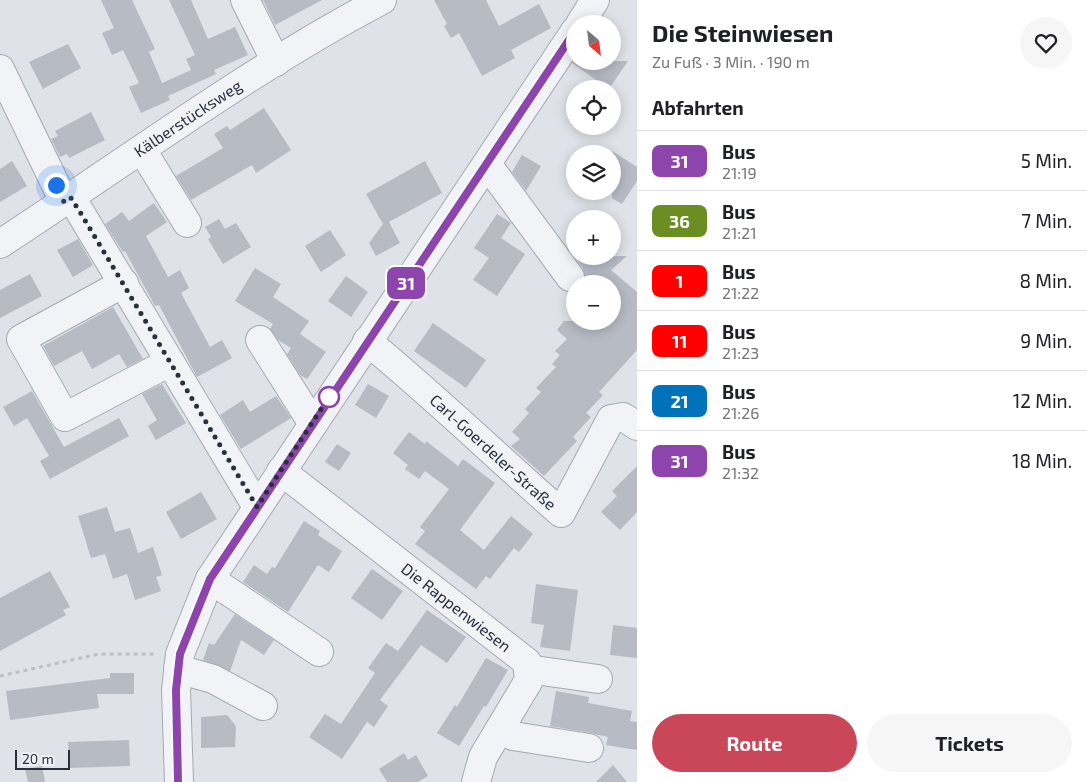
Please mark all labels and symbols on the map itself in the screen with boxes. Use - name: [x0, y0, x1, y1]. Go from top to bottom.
- north arrow: [566, 15, 621, 70]
- street label: Kälberstücksweg: [130, 75, 245, 160]
- your location: [44, 173, 69, 198]
- line badge: 31: [384, 267, 428, 299]
- unlabelled marker: [318, 386, 340, 408]
- street label: Carl-Goerdeler-Straße: [426, 390, 560, 513]
- street label: Die Rappenwiesen: [398, 558, 515, 655]
- scale bar: [15, 747, 70, 770]

